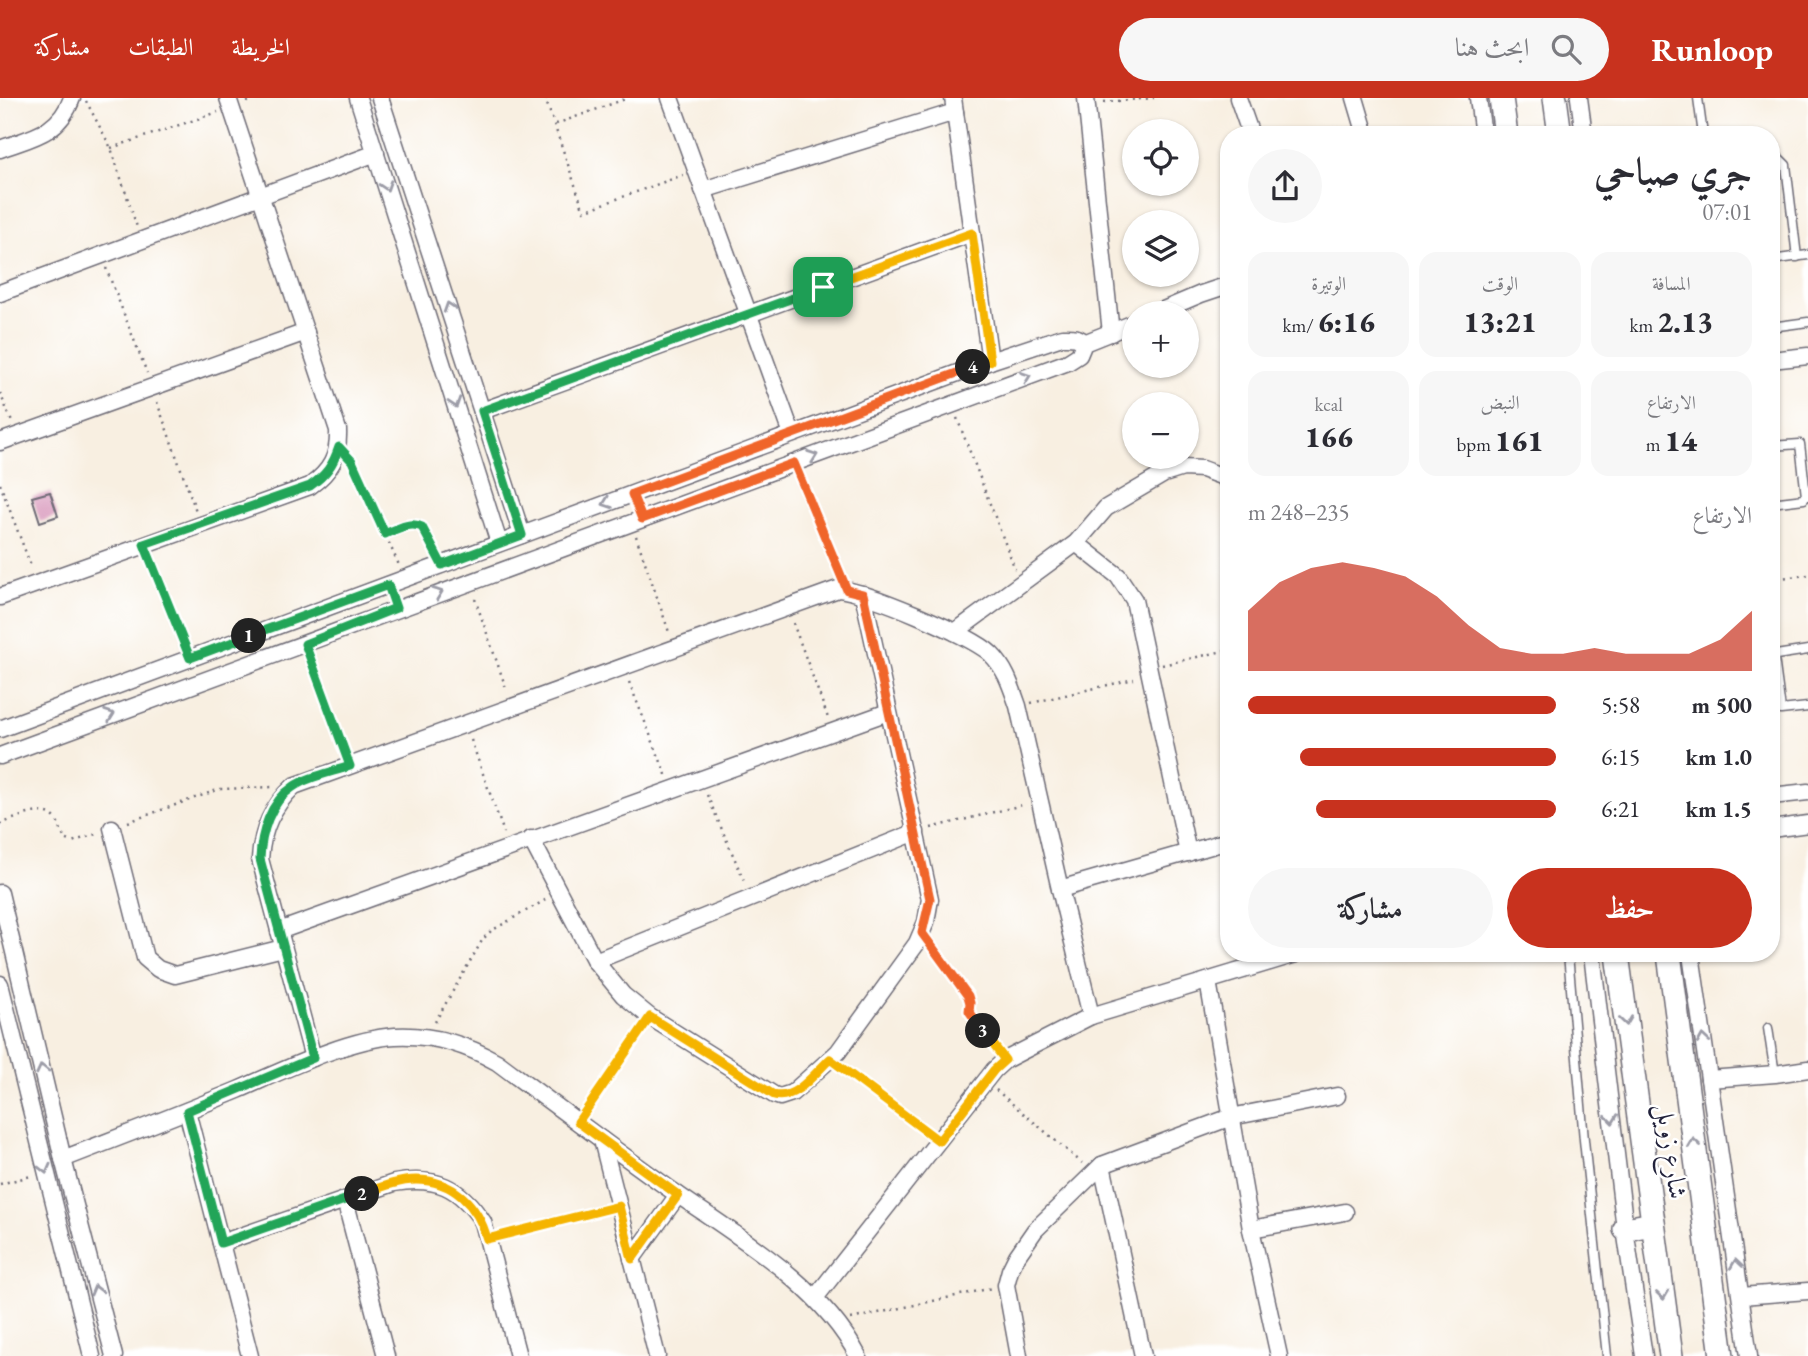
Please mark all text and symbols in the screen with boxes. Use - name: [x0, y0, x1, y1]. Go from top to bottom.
- search box: [1119, 18, 1609, 81]
- text: Runloop: [1651, 28, 1773, 71]
- text: ابحث هنا: [1455, 30, 1529, 64]
- icon: search: [1547, 30, 1585, 68]
- text: مشاركة: [35, 31, 90, 62]
- text: الطبقات: [128, 31, 194, 62]
- text: الخريطة: [232, 31, 290, 62]
- map controls: [1122, 119, 1199, 469]
- button: locate: [1122, 119, 1199, 196]
- text: جري صباحي: [1594, 146, 1752, 195]
- button: share: [1248, 149, 1322, 223]
- one-way arrow: [378, 180, 393, 192]
- text: 07:01: [1702, 197, 1752, 227]
- button: layers: [1122, 210, 1199, 287]
- pin: [793, 257, 853, 317]
- icon: arrive: [804, 268, 842, 306]
- text: الوتيرة: [1311, 271, 1346, 296]
- text: الوقت: [1482, 271, 1518, 296]
- text: المسافة: [1652, 271, 1691, 296]
- one-way arrow: [442, 301, 457, 313]
- button: +: [1122, 301, 1199, 378]
- text: 6:16: [1318, 302, 1375, 341]
- text: 13:21: [1463, 302, 1537, 341]
- text: 2.13: [1657, 302, 1713, 341]
- text: /km: [1282, 313, 1318, 338]
- text: km: [1630, 313, 1657, 338]
- pin: 4: [956, 350, 990, 384]
- text: 4: [967, 354, 978, 379]
- one-way arrow: [1020, 372, 1032, 386]
- text: النبض: [1480, 390, 1520, 415]
- text: الارتفاع: [1647, 390, 1696, 415]
- button: −: [1122, 392, 1199, 469]
- text: kcal: [1314, 392, 1343, 417]
- one-way arrow: [446, 397, 461, 409]
- text: 166: [1304, 417, 1353, 456]
- text: 161: [1495, 421, 1543, 460]
- text: 14: [1664, 421, 1697, 460]
- text: bpm: [1457, 432, 1495, 457]
- text: m: [1646, 432, 1664, 457]
- one-way arrow: [806, 451, 818, 465]
- one-way arrow: [602, 495, 614, 509]
- text: 235–248 m: [1248, 497, 1349, 527]
- text: الارتفاع: [1692, 500, 1752, 530]
- one-way arrow: [432, 588, 444, 602]
- pin: 1: [232, 618, 266, 654]
- text: 1: [243, 623, 254, 648]
- text: 5:58: [1601, 690, 1640, 720]
- text: 500 m: [1691, 690, 1752, 720]
- one-way arrow: [103, 710, 115, 724]
- text: 6:15: [1601, 742, 1640, 772]
- text: 1.0 km: [1685, 742, 1752, 772]
- text: 6:21: [1601, 794, 1640, 824]
- text: 1.5 km: [1685, 794, 1752, 824]
- button: مشاركة: [1248, 868, 1493, 948]
- button: حفظ: [1507, 868, 1752, 948]
- pin: 3: [965, 1014, 1000, 1048]
- one-way arrow: [1618, 1016, 1633, 1027]
- text: 3: [977, 1018, 988, 1043]
- one-way arrow: [1696, 1033, 1711, 1045]
- one-way arrow: [36, 1063, 50, 1075]
- street label: شارع زويل: [1644, 1101, 1696, 1202]
- one-way arrow: [1604, 1113, 1619, 1125]
- one-way arrow: [1687, 1137, 1702, 1148]
- one-way arrow: [37, 1163, 51, 1175]
- pin: 2: [344, 1176, 380, 1212]
- text: 2: [356, 1181, 367, 1206]
- one-way arrow: [1729, 1258, 1744, 1270]
- one-way arrow: [90, 1284, 104, 1296]
- one-way arrow: [1655, 1290, 1670, 1301]

